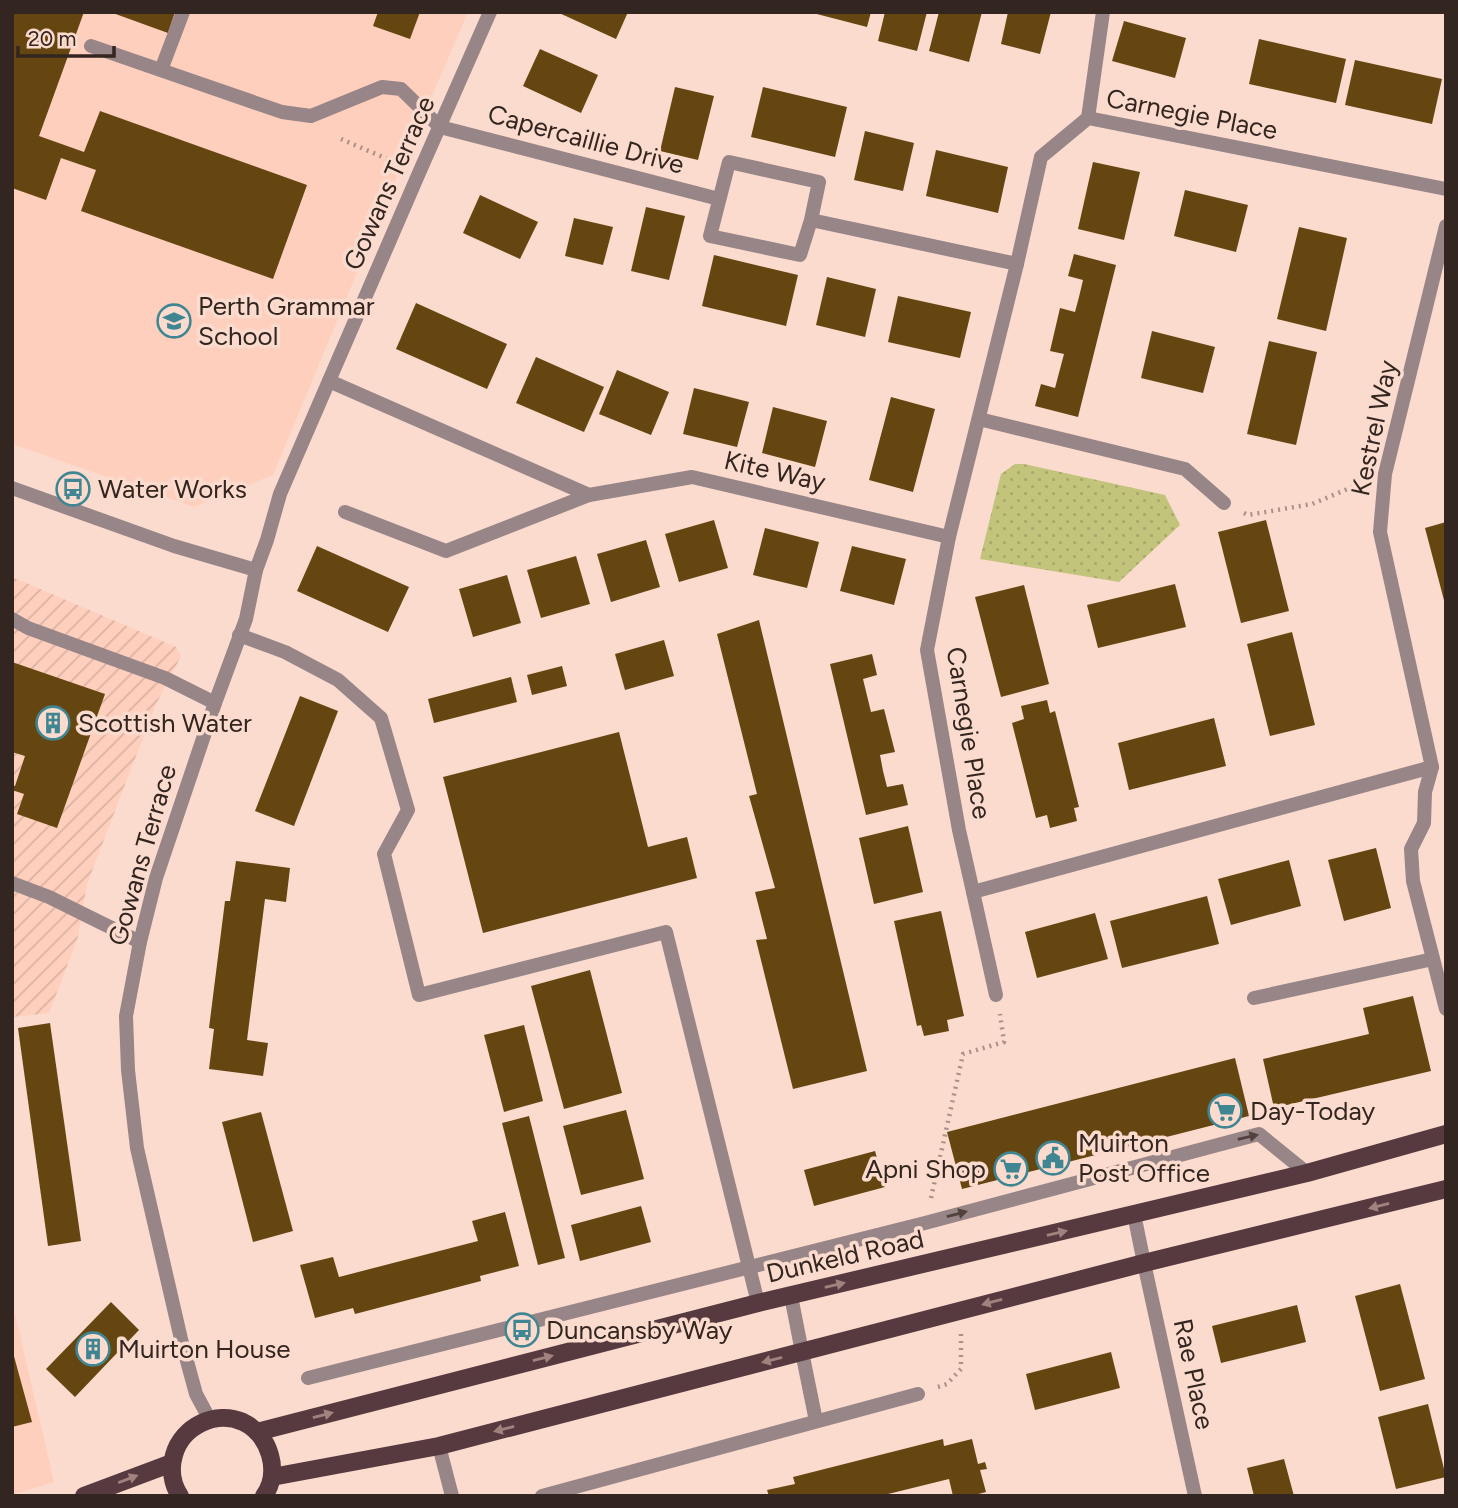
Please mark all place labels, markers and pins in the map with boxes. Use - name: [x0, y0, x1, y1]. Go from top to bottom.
- place label: Perth Grammar School: [198, 290, 375, 352]
- school or university icon: Perth Grammar School: [155, 302, 193, 340]
- bus stop icon: Water Works: [54, 470, 92, 508]
- place label: Water Works: [98, 473, 247, 505]
- building icon: Scottish Water: [34, 704, 72, 742]
- place label: Scottish Water: [78, 707, 252, 739]
- supermarket icon: Day-Today: [1206, 1092, 1244, 1130]
- place label: Day-Today: [1250, 1095, 1376, 1127]
- place label: Muirton Post Office: [1078, 1127, 1210, 1189]
- public building icon: Muirton Post Office: [1034, 1139, 1072, 1177]
- supermarket icon: Apni Shop: [992, 1150, 1030, 1188]
- place label: Apni Shop: [865, 1153, 986, 1185]
- bus stop icon: Duncansby Way: [503, 1311, 541, 1349]
- place label: Duncansby Way: [546, 1314, 733, 1346]
- building icon: Muirton House: [74, 1330, 112, 1368]
- place label: Muirton House: [118, 1333, 291, 1365]

